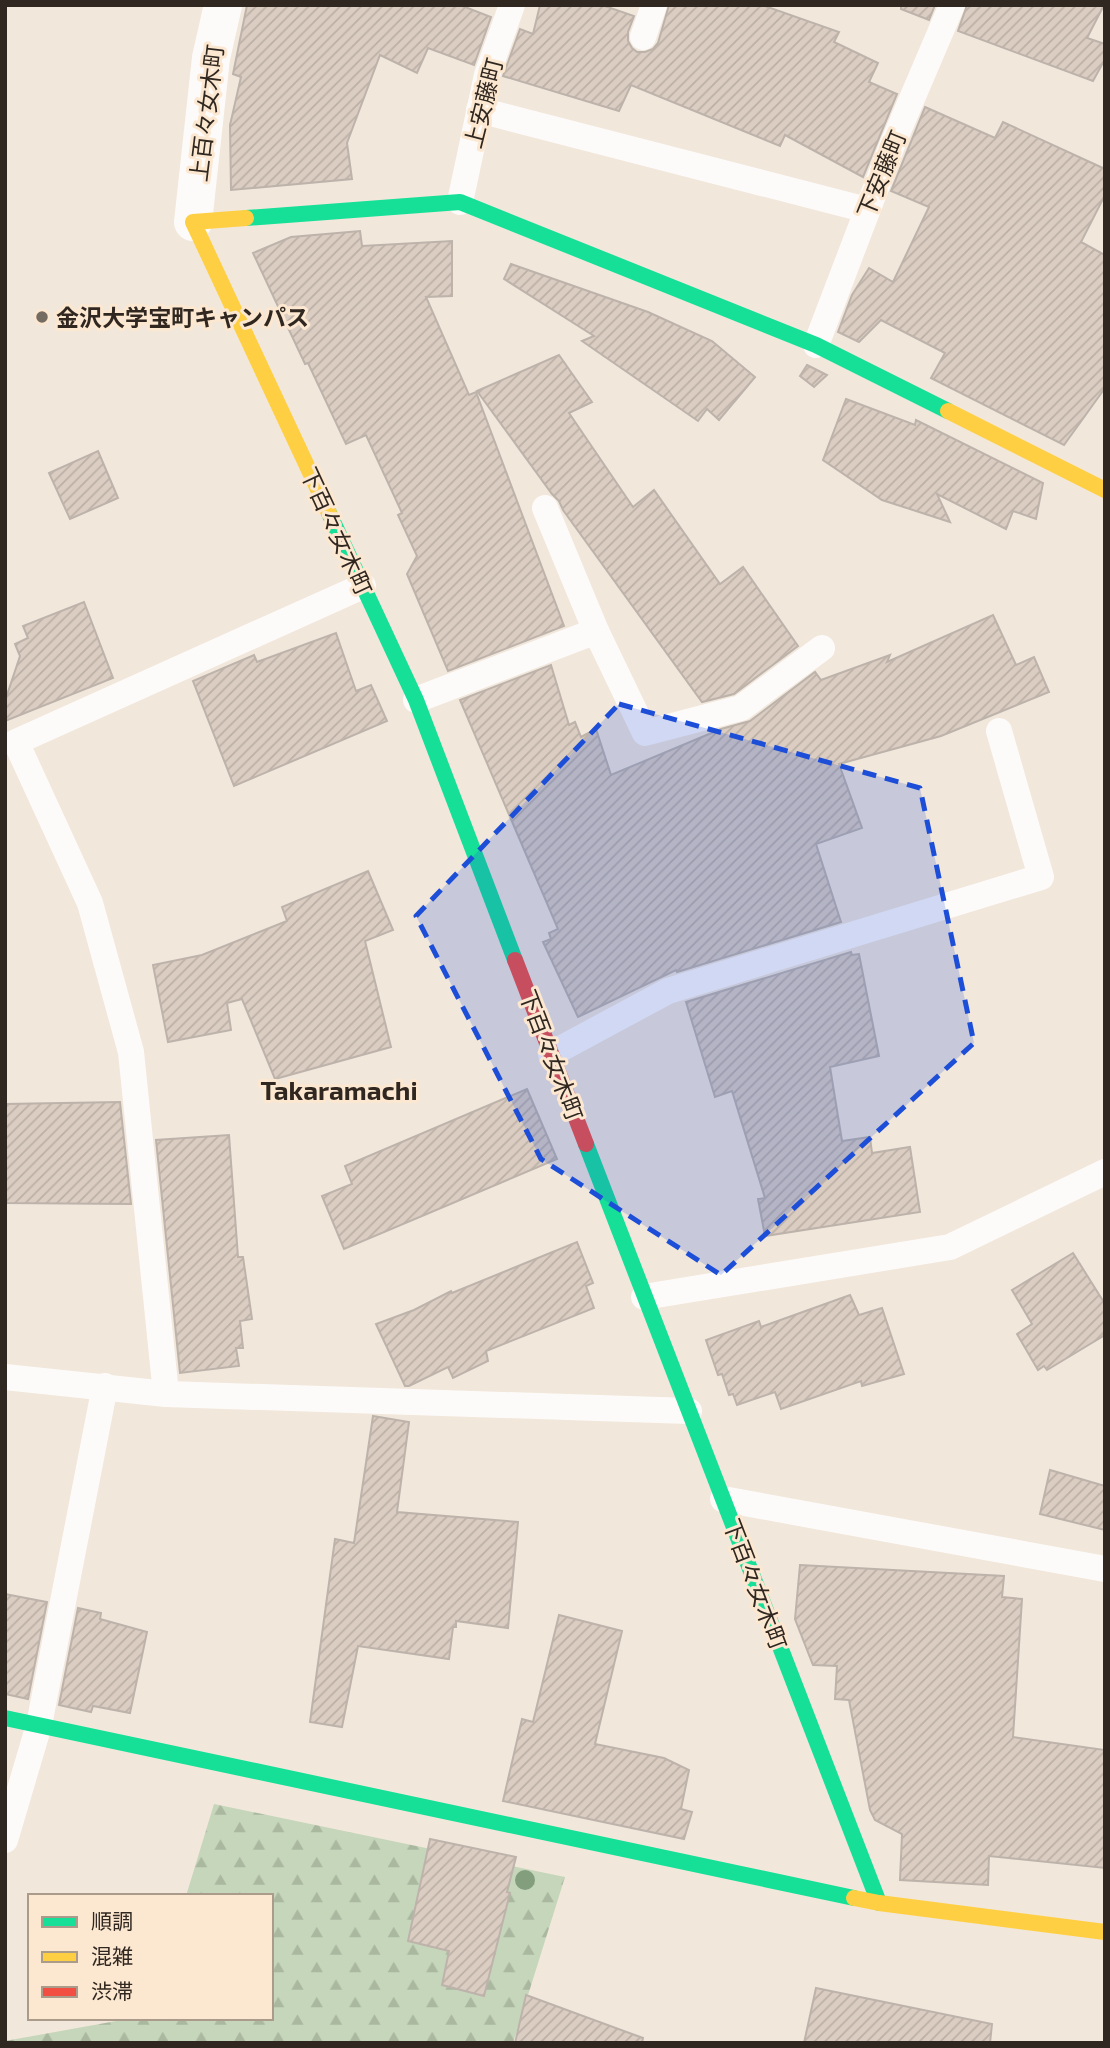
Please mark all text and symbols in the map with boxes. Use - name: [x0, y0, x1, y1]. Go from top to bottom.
- street label: 上百々女木町: [184, 43, 228, 183]
- street label: 上安藤町: [458, 55, 508, 151]
- street label: 下安藤町: [851, 126, 911, 222]
- place label: 金沢大学宝町キャンパス: [56, 303, 309, 331]
- marker: 金沢大学宝町キャンパス: [34, 309, 50, 325]
- street label: 下百々女木町: [295, 463, 379, 599]
- street label: 下百々女木町: [514, 986, 590, 1124]
- district label: Takaramachi: [260, 1074, 418, 1105]
- street label: 下百々女木町: [718, 1515, 794, 1653]
- legend: [28, 1894, 273, 2020]
- text: 順調: [91, 1908, 133, 1933]
- text: 混雑: [91, 1943, 133, 1968]
- text: 渋滞: [91, 1978, 133, 2003]

